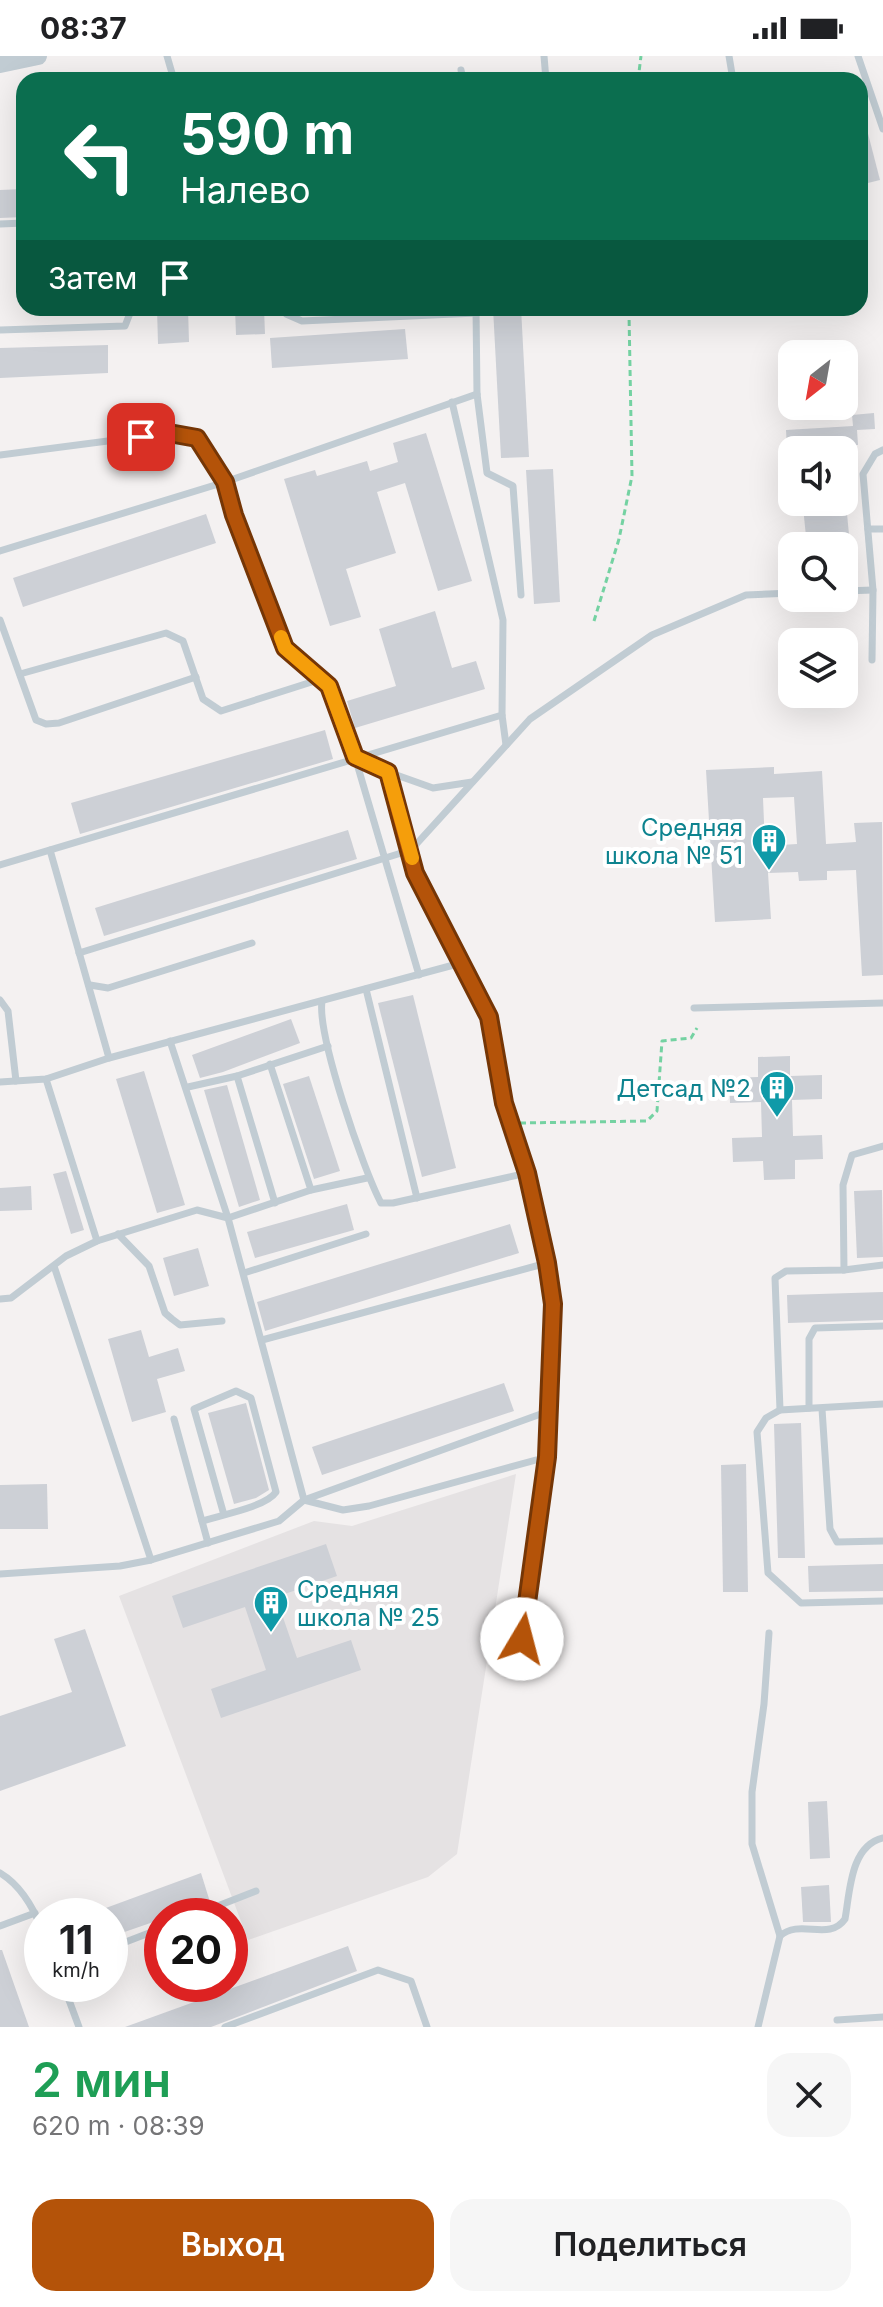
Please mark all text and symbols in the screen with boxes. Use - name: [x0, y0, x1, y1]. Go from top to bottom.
- text: 08:37: [40, 10, 127, 46]
- text: 590 m: [180, 100, 354, 168]
- icon: left: [48, 104, 152, 208]
- text: Налево: [180, 168, 311, 212]
- icon: arrive: [153, 256, 197, 300]
- text: Затем: [48, 260, 137, 296]
- north arrow: [778, 340, 858, 420]
- map controls: [778, 340, 858, 708]
- pin: [107, 403, 175, 471]
- icon: arrive: [119, 415, 163, 459]
- button: sound: [778, 436, 858, 516]
- button: search: [778, 532, 858, 612]
- button: layers: [778, 628, 858, 708]
- place label: Средняя школа № 51: [605, 813, 743, 870]
- building icon: Средняя школа № 51: [750, 822, 788, 872]
- building icon: Детсад №2: [758, 1069, 796, 1119]
- place label: Детсад №2: [616, 1074, 751, 1103]
- place label: Средняя школа № 25: [297, 1575, 440, 1632]
- building icon: Средняя школа № 25: [252, 1584, 290, 1634]
- position arrow: [480, 1597, 564, 1681]
- speed limit sign: 20: [144, 1898, 248, 2002]
- text: 11: [59, 1915, 93, 1964]
- text: km/h: [52, 1958, 100, 1982]
- text: 2 мин: [32, 2050, 171, 2109]
- button: close: [767, 2053, 851, 2137]
- text: 620 m · 08:39: [32, 2110, 205, 2141]
- button: Выход: [32, 2199, 434, 2291]
- button: Поделиться: [450, 2199, 851, 2291]

